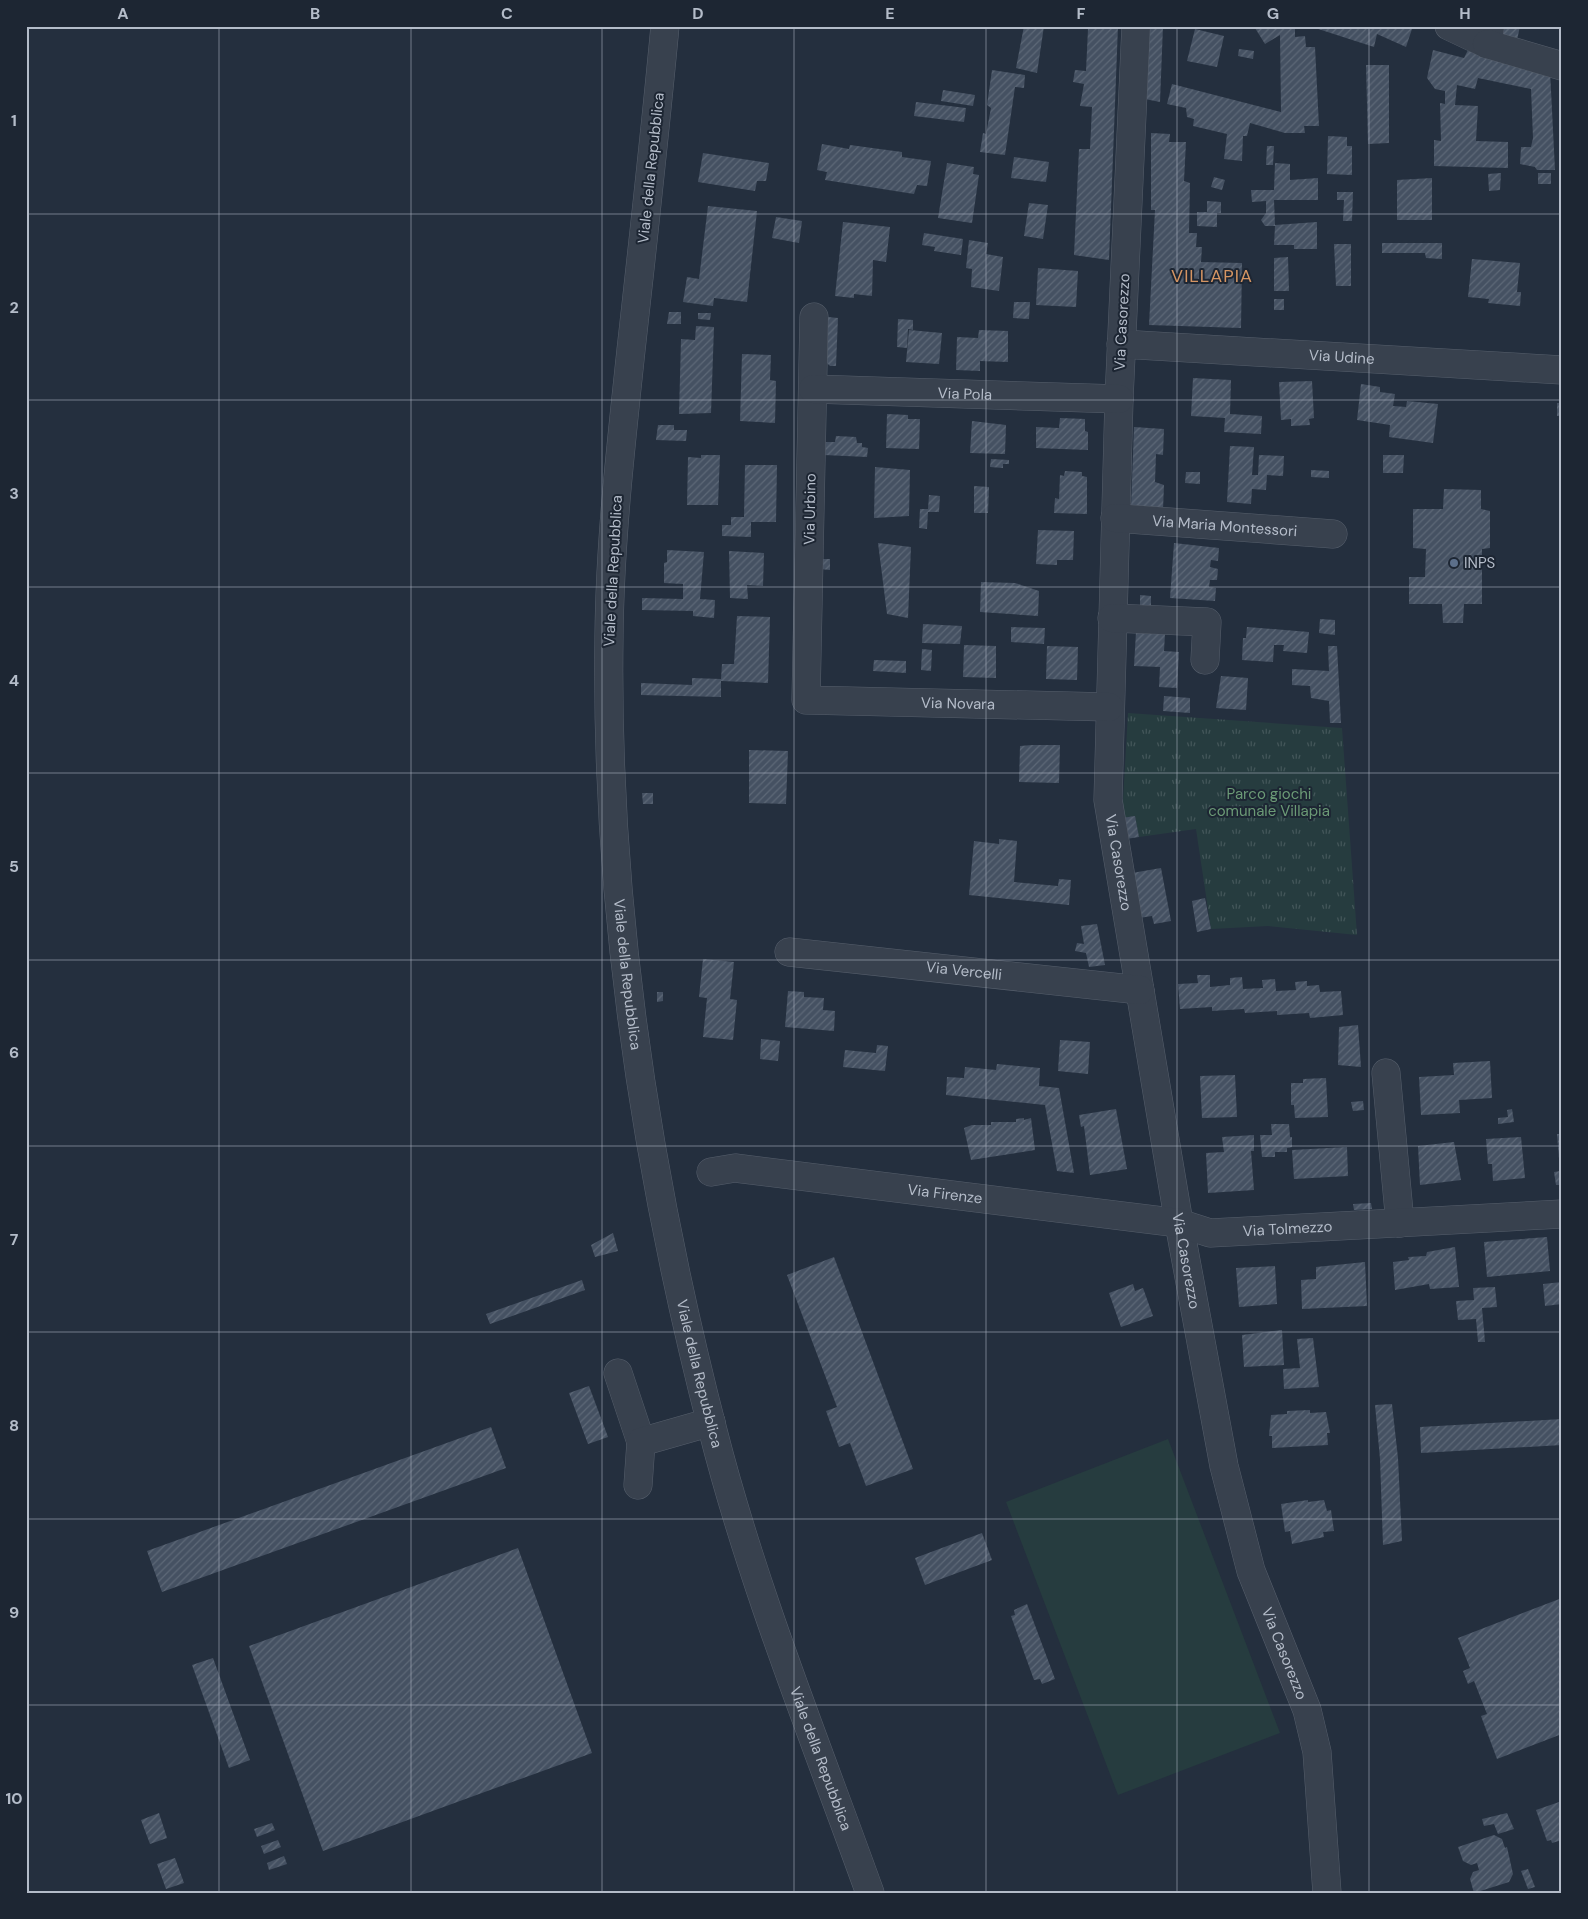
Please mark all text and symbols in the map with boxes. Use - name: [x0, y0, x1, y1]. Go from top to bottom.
- text: A: [117, 3, 129, 24]
- text: B: [310, 3, 320, 24]
- text: C: [501, 3, 513, 24]
- text: D: [692, 3, 704, 24]
- text: E: [885, 3, 895, 24]
- text: F: [1077, 3, 1086, 24]
- text: G: [1267, 3, 1279, 24]
- text: H: [1459, 3, 1471, 24]
- street label: Viale della Repubblica: [633, 91, 669, 245]
- text: 1: [11, 110, 17, 131]
- district label: VILLAPIA: [1171, 264, 1253, 288]
- street label: Via Casorezzo: [1109, 273, 1135, 371]
- text: 2: [9, 297, 19, 318]
- street label: Via Udine: [1308, 345, 1375, 369]
- street label: Via Pola: [937, 383, 992, 405]
- street label: Via Urbino: [799, 473, 821, 545]
- text: 3: [9, 483, 19, 504]
- street label: Viale della Repubblica: [599, 495, 627, 647]
- street label: Via Maria Montessori: [1151, 511, 1298, 541]
- place label: INPS: [1464, 553, 1496, 573]
- marker: INPS: [1448, 557, 1460, 569]
- text: 4: [9, 670, 19, 691]
- street label: Via Novara: [921, 693, 995, 714]
- park label: Parco giochi comunale Villapia: [1208, 784, 1330, 821]
- street label: Via Casorezzo: [1101, 813, 1136, 912]
- text: 5: [9, 856, 19, 877]
- street label: Viale della Repubblica: [609, 898, 646, 1051]
- street label: Via Vercelli: [925, 957, 1003, 985]
- text: 6: [9, 1042, 19, 1063]
- street label: Via Firenze: [906, 1179, 984, 1209]
- street label: Via Casorezzo: [1167, 1211, 1205, 1311]
- street label: Via Tolmezzo: [1242, 1216, 1333, 1241]
- text: 7: [10, 1229, 19, 1250]
- street label: Viale della Repubblica: [672, 1298, 727, 1450]
- text: 8: [9, 1415, 19, 1436]
- text: 9: [9, 1602, 19, 1623]
- street label: Via Casorezzo: [1257, 1605, 1312, 1703]
- street label: Viale della Repubblica: [785, 1684, 856, 1834]
- text: 10: [5, 1788, 23, 1809]

